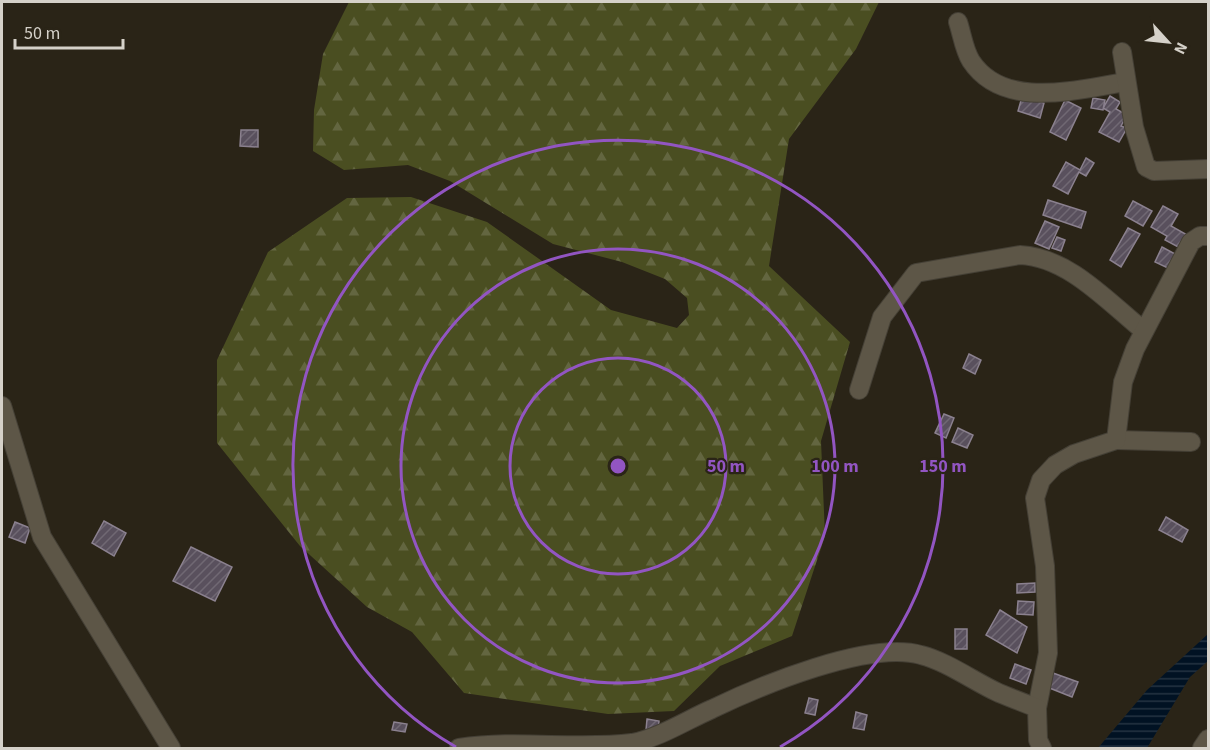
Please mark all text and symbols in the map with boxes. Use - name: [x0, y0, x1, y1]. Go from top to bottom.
- scale bar: [15, 12, 123, 50]
- north arrow: [1138, 12, 1198, 72]
- text: 50 m: [24, 21, 60, 46]
- text: N: [1168, 39, 1193, 58]
- text: 50 m: [707, 454, 745, 479]
- text: 100 m: [811, 454, 859, 479]
- text: 150 m: [919, 454, 967, 479]
- centre of rings: [608, 456, 628, 476]

